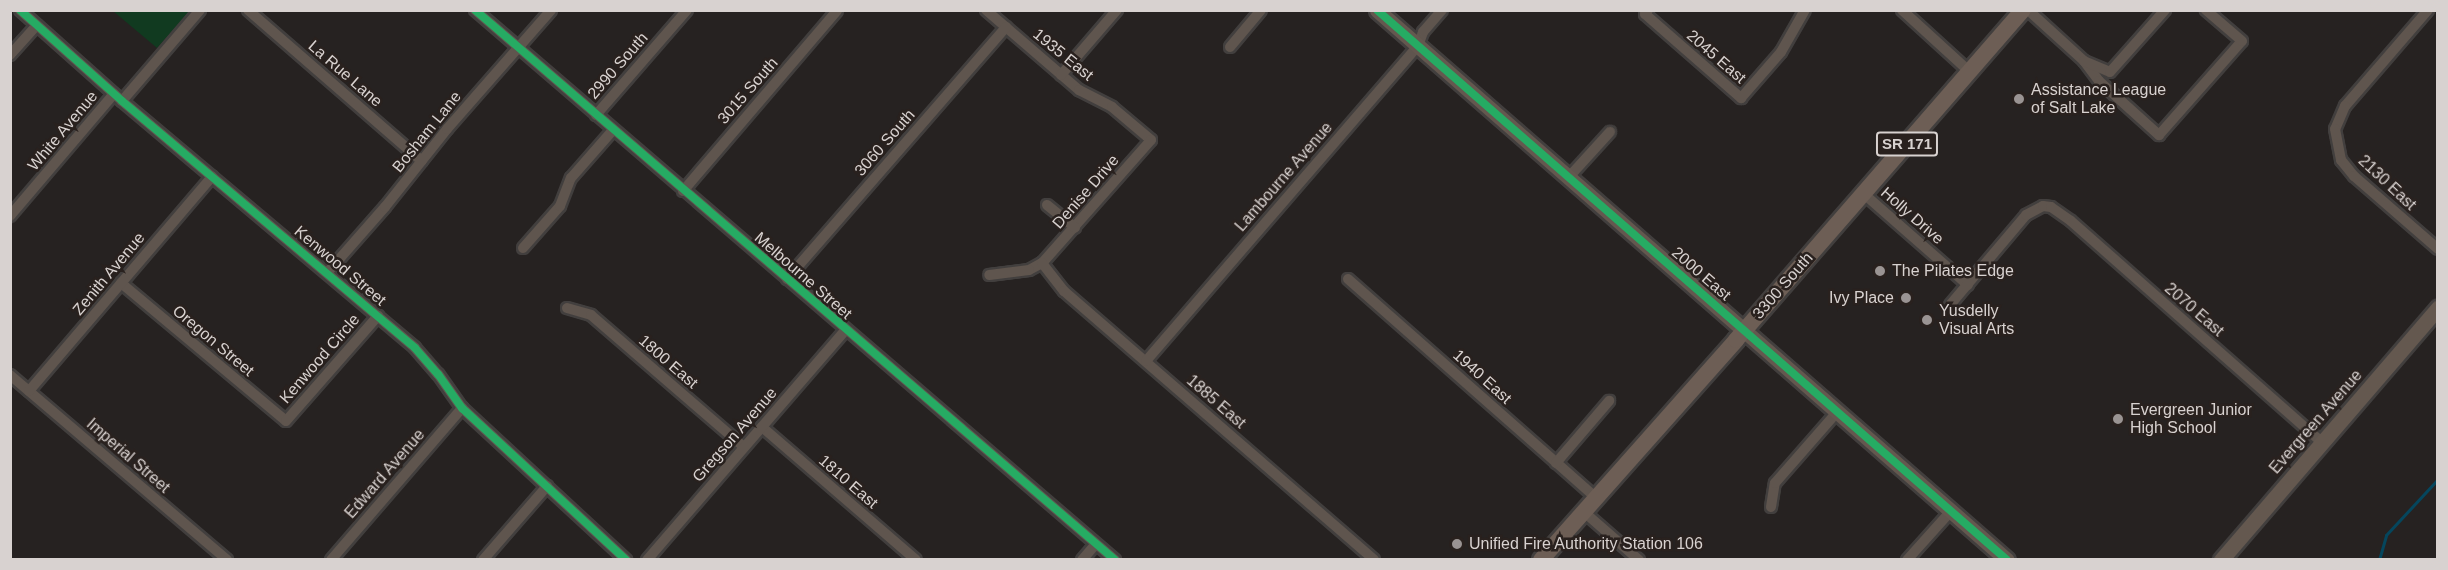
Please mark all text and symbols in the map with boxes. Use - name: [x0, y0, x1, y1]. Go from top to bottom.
- street label: 1935 East: [1029, 25, 1097, 85]
- street label: 2045 East: [1683, 26, 1749, 88]
- street label: 2990 South: [584, 29, 652, 103]
- street label: La Rue Lane: [304, 37, 386, 111]
- street label: 3015 South: [714, 54, 782, 128]
- place label: Assistance League of Salt Lake: [2031, 80, 2166, 118]
- street label: White Avenue: [24, 87, 102, 175]
- street label: Bosham Lane: [388, 88, 466, 176]
- marker: Assistance League of Salt Lake: [2012, 92, 2026, 106]
- street label: 3060 South: [851, 106, 919, 180]
- street label: Lambourne Avenue: [1231, 118, 1337, 236]
- road number: SR 171: [1876, 132, 1938, 156]
- street label: Denise Drive: [1049, 151, 1123, 233]
- street label: 2130 East: [2354, 151, 2420, 215]
- street label: Holly Drive: [1877, 183, 1947, 249]
- street label: Kenwood Street: [290, 222, 390, 310]
- street label: Zenith Avenue: [69, 228, 149, 320]
- street label: Melbourne Street: [750, 228, 856, 324]
- street label: 2000 East: [1668, 243, 1734, 305]
- street label: 3300 South: [1749, 249, 1817, 323]
- place label: The Pilates Edge: [1892, 261, 2014, 281]
- marker: The Pilates Edge: [1873, 264, 1887, 278]
- street label: 2070 East: [2161, 279, 2227, 341]
- place label: Ivy Place: [1829, 288, 1894, 308]
- marker: Ivy Place: [1899, 291, 1913, 305]
- street label: Oregon Street: [168, 301, 258, 381]
- place label: Yusdelly Visual Arts: [1939, 301, 2015, 339]
- street label: Kenwood Circle: [276, 310, 364, 408]
- marker: Yusdelly Visual Arts: [1920, 313, 1934, 327]
- street label: 1800 East: [635, 331, 701, 393]
- street label: 1940 East: [1449, 346, 1515, 408]
- street label: Evergreen Avenue: [2265, 366, 2367, 478]
- street label: 1885 East: [1183, 371, 1249, 433]
- street label: Gregson Avenue: [688, 383, 782, 487]
- place label: Evergreen Junior High School: [2130, 400, 2252, 438]
- marker: Evergreen Junior High School: [2111, 412, 2125, 426]
- street label: Imperial Street: [82, 415, 174, 497]
- street label: Edward Avenue: [341, 425, 429, 523]
- street label: 1810 East: [815, 451, 881, 513]
- place label: Unified Fire Authority Station 106: [1469, 534, 1704, 554]
- marker: Unified Fire Authority Station 106: [1450, 537, 1464, 551]

